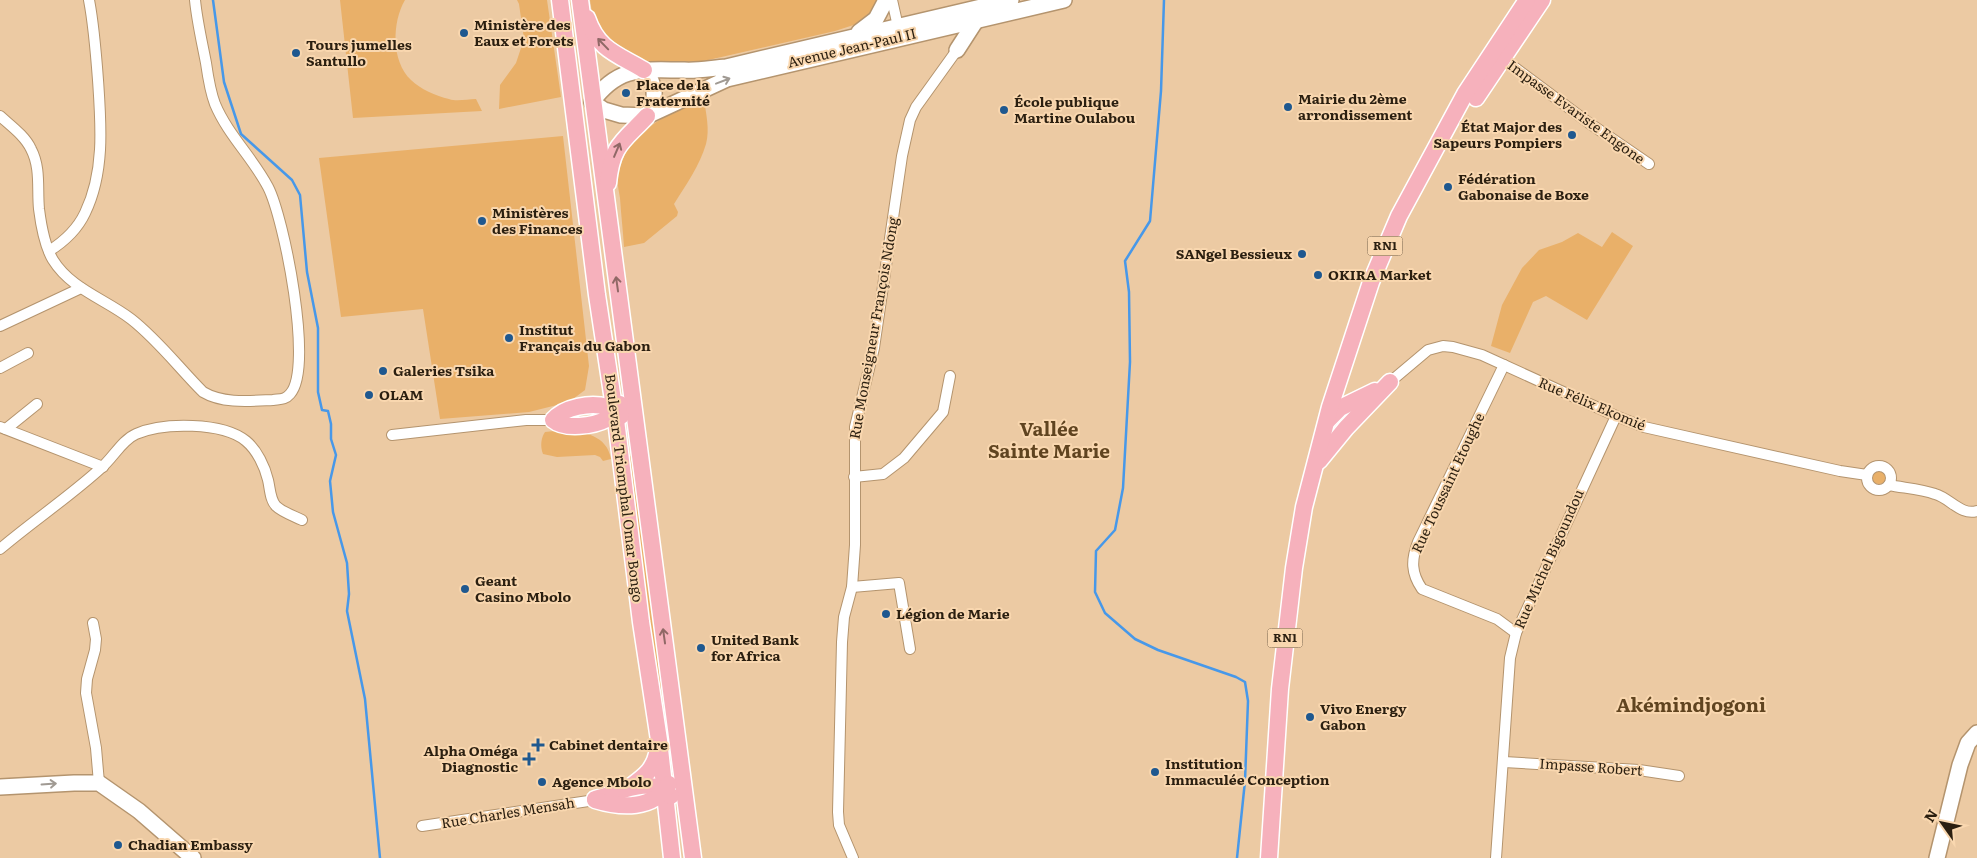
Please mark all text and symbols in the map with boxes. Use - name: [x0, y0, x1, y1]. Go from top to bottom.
- place label: Ministère des Eaux et Forets: [474, 14, 573, 50]
- street label: Avenue Jean-Paul II: [785, 22, 918, 72]
- marker: Ministère des Eaux et Forets: [458, 27, 470, 39]
- place label: Tours jumelles Santullo: [306, 34, 412, 70]
- one-way arrow: [597, 39, 609, 51]
- marker: Tours jumelles Santullo: [290, 47, 302, 59]
- street label: Impasse Evariste Engone: [1504, 55, 1649, 168]
- place label: Place de la Fraternité: [636, 74, 710, 110]
- one-way arrow: [715, 76, 730, 85]
- marker: Place de la Fraternité: [620, 87, 632, 99]
- place label: Mairie du 2ème arrondissement: [1298, 88, 1413, 124]
- place label: École publique Martine Oulabou: [1014, 91, 1136, 127]
- marker: Mairie du 2ème arrondissement: [1282, 101, 1294, 113]
- marker: École publique Martine Oulabou: [998, 104, 1010, 116]
- place label: État Major des Sapeurs Pompiers: [1434, 116, 1562, 152]
- marker: État Major des Sapeurs Pompiers: [1566, 129, 1578, 141]
- one-way arrow: [612, 143, 622, 158]
- place label: Fédération Gabonaise de Boxe: [1458, 168, 1589, 204]
- marker: Fédération Gabonaise de Boxe: [1442, 181, 1454, 193]
- place label: Ministères des Finances: [492, 202, 582, 238]
- marker: Ministères des Finances: [476, 215, 488, 227]
- street label: Rue Monseigneur François Ndong: [844, 215, 902, 440]
- road number: RN1: [1368, 237, 1402, 256]
- place label: SANgel Bessieux: [1176, 243, 1293, 263]
- marker: SANgel Bessieux: [1296, 248, 1308, 260]
- place label: OKIRA Market: [1328, 264, 1432, 284]
- marker: OKIRA Market: [1312, 269, 1324, 281]
- one-way arrow: [612, 277, 622, 293]
- place label: Institut Français du Gabon: [519, 319, 651, 355]
- marker: Institut Français du Gabon: [503, 332, 515, 344]
- place label: Galeries Tsika: [393, 360, 495, 380]
- marker: Galeries Tsika: [377, 365, 389, 377]
- street label: Boulevard Triomphal Omar Bongo: [601, 372, 649, 603]
- street label: Rue Félix Ekomié: [1536, 372, 1649, 435]
- place label: OLAM: [379, 384, 424, 404]
- marker: OLAM: [363, 389, 375, 401]
- street label: Rue Toussaint Etoughe: [1406, 409, 1488, 556]
- district label: Vallée Sainte Marie: [988, 414, 1110, 464]
- street label: Rue Michel Bigoundou: [1508, 486, 1588, 632]
- place label: Geant Casino Mbolo: [475, 570, 572, 606]
- marker: Geant Casino Mbolo: [459, 583, 471, 595]
- place label: Légion de Marie: [896, 603, 1010, 623]
- marker: Légion de Marie: [880, 608, 892, 620]
- road number: RN1: [1268, 628, 1302, 648]
- one-way arrow: [658, 629, 668, 645]
- place label: United Bank for Africa: [711, 629, 799, 665]
- marker: United Bank for Africa: [695, 642, 707, 654]
- district label: Akémindjogoni: [1616, 690, 1766, 718]
- place label: Vivo Energy Gabon: [1320, 698, 1407, 734]
- marker: Vivo Energy Gabon: [1304, 711, 1316, 723]
- place label: Cabinet dentaire: [549, 734, 668, 754]
- marker: Cabinet dentaire: [531, 738, 545, 752]
- place label: Alpha Oméga Diagnostic: [424, 740, 519, 776]
- marker: Alpha Oméga Diagnostic: [522, 752, 536, 766]
- street label: Impasse Robert: [1539, 752, 1644, 780]
- place label: Institution Immaculée Conception: [1165, 753, 1330, 789]
- marker: Institution Immaculée Conception: [1149, 766, 1161, 778]
- place label: Agence Mbolo: [552, 771, 652, 791]
- marker: Agence Mbolo: [536, 776, 548, 788]
- one-way arrow: [40, 780, 56, 789]
- street label: Rue Charles Mensah: [440, 792, 576, 832]
- north arrow: [1917, 798, 1967, 848]
- text: N: [1919, 805, 1942, 826]
- place label: Chadian Embassy: [128, 834, 253, 854]
- marker: Chadian Embassy: [112, 839, 124, 851]

